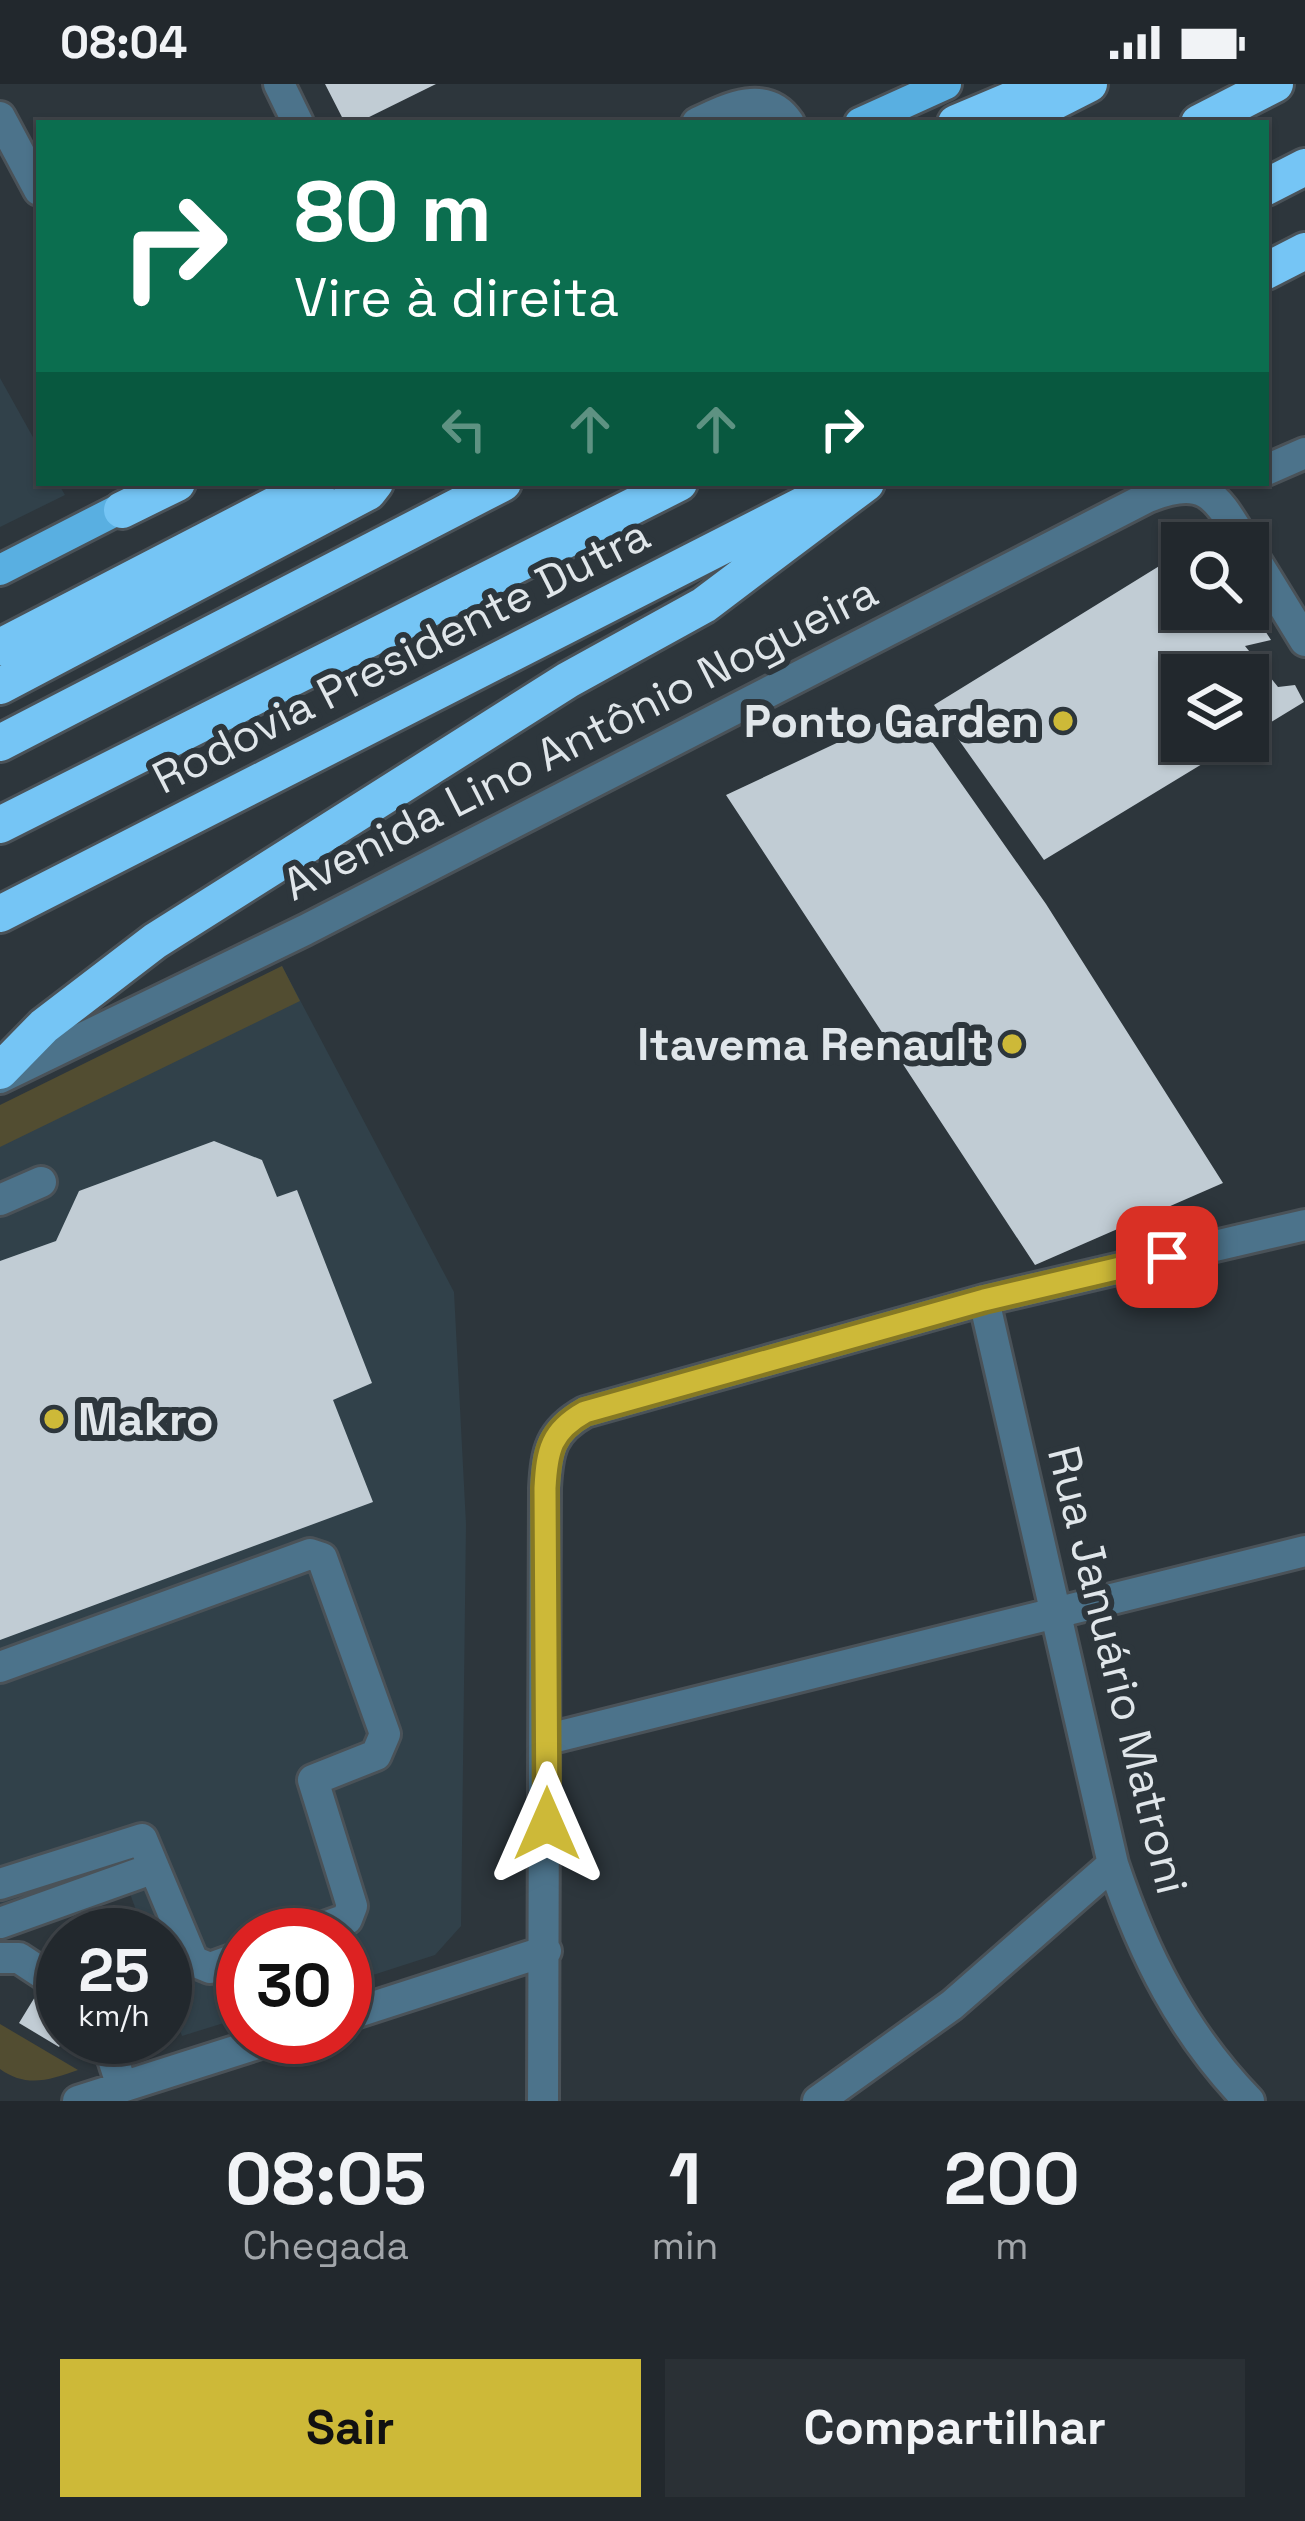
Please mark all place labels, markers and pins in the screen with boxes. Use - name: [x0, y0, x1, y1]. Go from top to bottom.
- place label: Ponto Garden: [744, 693, 1039, 750]
- marker: Ponto Garden: [1050, 708, 1076, 734]
- place label: Itavema Renault: [637, 1016, 988, 1073]
- marker: Itavema Renault: [999, 1031, 1025, 1057]
- pin: [1116, 1206, 1218, 1308]
- place label: Makro: [78, 1391, 214, 1448]
- marker: Makro: [41, 1406, 67, 1432]

